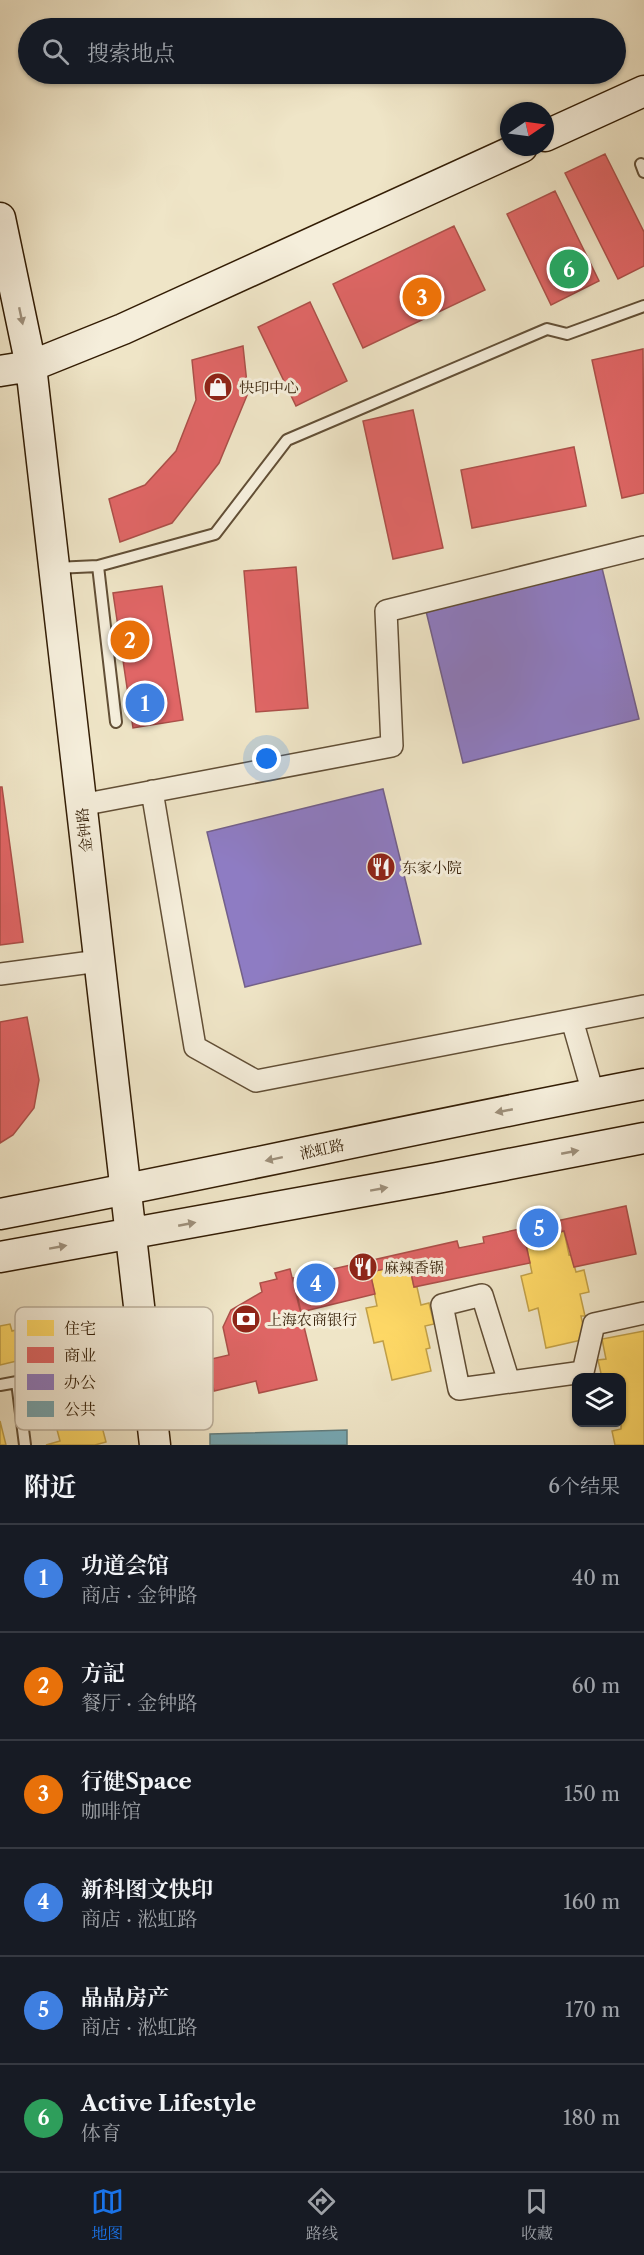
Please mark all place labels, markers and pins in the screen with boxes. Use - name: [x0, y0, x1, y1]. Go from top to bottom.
- pin: 6: [550, 246, 588, 292]
- pin: 3: [402, 274, 442, 320]
- shop icon: 快印中心: [202, 371, 234, 403]
- place label: 快印中心: [239, 378, 299, 397]
- pin: 2: [110, 618, 150, 662]
- pin: 1: [126, 680, 164, 726]
- restaurant icon: 东家小院: [365, 851, 397, 883]
- place label: 东家小院: [402, 858, 462, 877]
- pin: 5: [520, 1206, 558, 1250]
- restaurant icon: 麻辣香锅: [347, 1251, 379, 1283]
- place label: 麻辣香锅: [384, 1258, 444, 1277]
- pin: 4: [296, 1260, 336, 1306]
- bank icon: 上海农商银行: [230, 1303, 262, 1335]
- place label: 上海农商银行: [267, 1310, 357, 1329]

